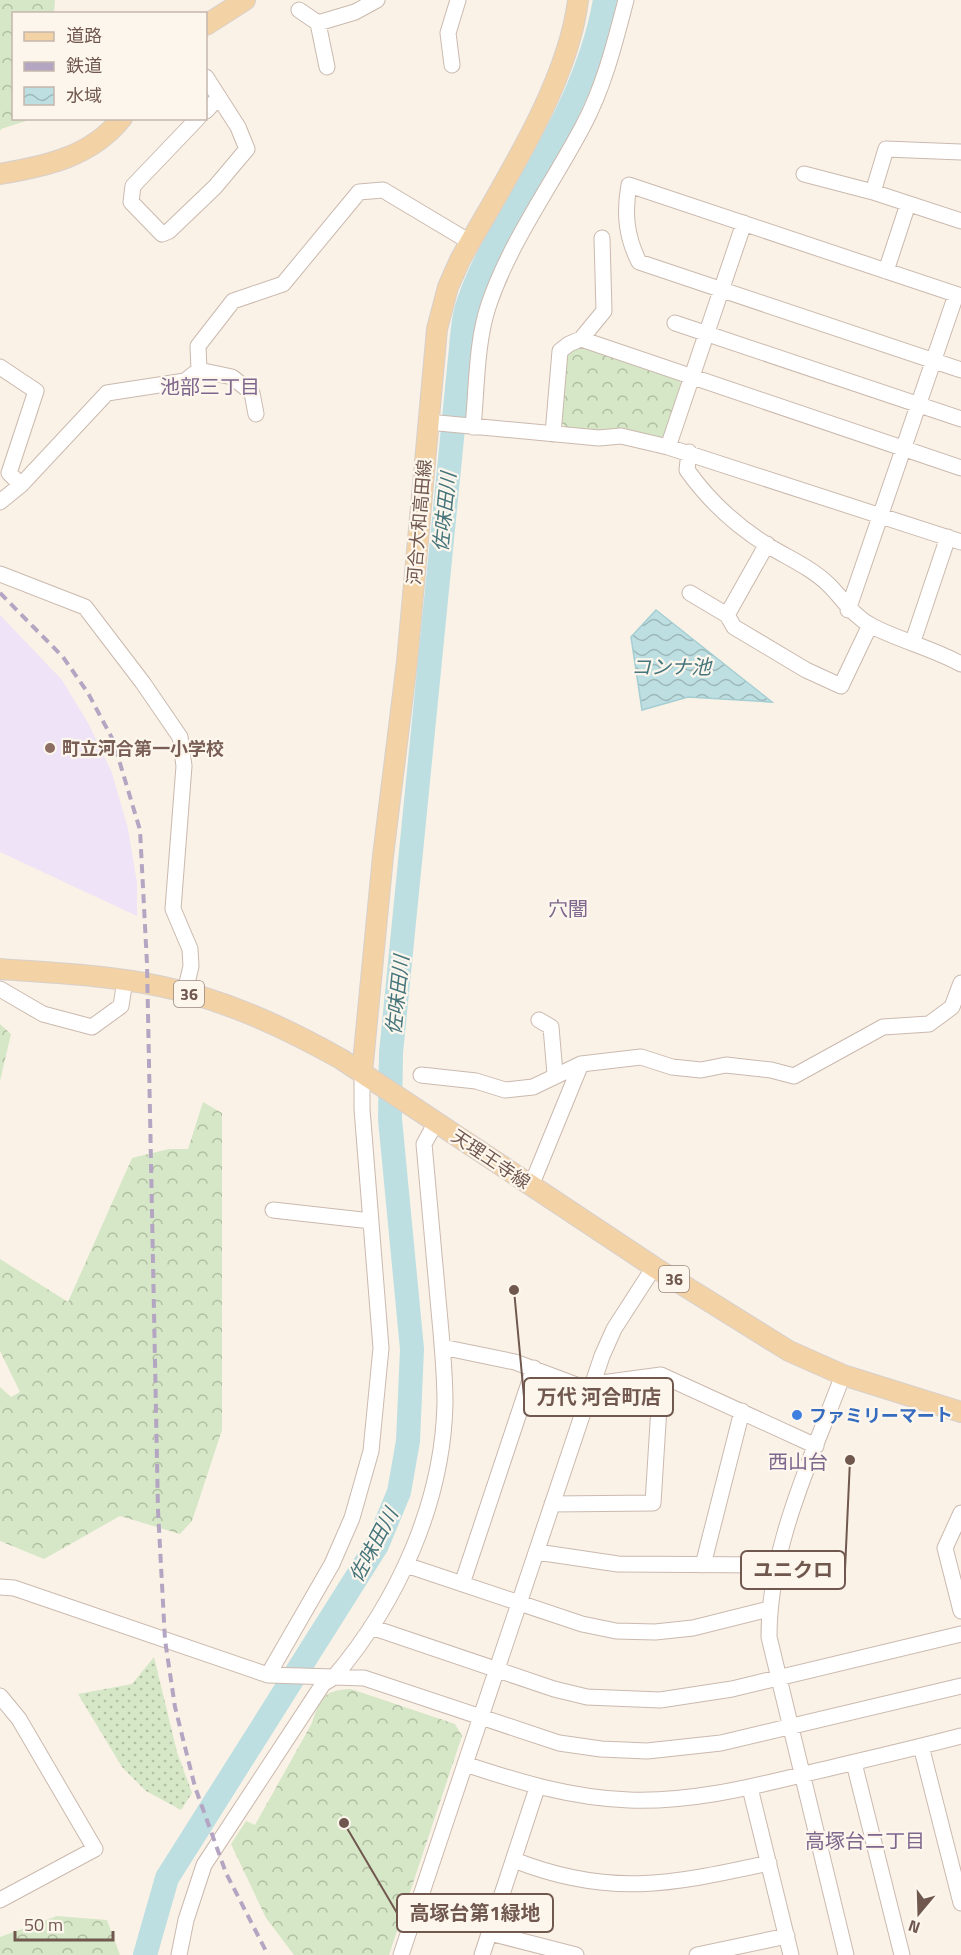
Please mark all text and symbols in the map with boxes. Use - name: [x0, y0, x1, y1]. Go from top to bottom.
- legend: [12, 12, 207, 120]
- text: 道路: [66, 22, 102, 49]
- text: 鉄道: [66, 52, 102, 79]
- text: 水域: [66, 82, 102, 109]
- district label: 池部三丁目: [160, 371, 260, 402]
- street label: 河合大和高田線: [400, 458, 438, 586]
- water label: 佐味田川: [424, 469, 464, 553]
- water label: コンナ池: [631, 651, 713, 682]
- place label: 町立河合第一小学校: [62, 735, 224, 762]
- marker: 町立河合第一小学校: [43, 741, 57, 755]
- district label: 穴闇: [548, 893, 588, 924]
- water label: 佐味田川: [377, 952, 417, 1036]
- road number: 36: [174, 981, 204, 1007]
- street label: 天理王寺線: [446, 1123, 536, 1195]
- road number: 36: [659, 1266, 689, 1292]
- callout: 万代 河合町店: [524, 1378, 673, 1416]
- text: 万代 河合町店: [537, 1381, 661, 1412]
- place label: ファミリーマート: [809, 1402, 953, 1429]
- marker: ファミリーマート: [790, 1408, 804, 1422]
- district label: 西山台: [768, 1446, 828, 1477]
- water label: 佐味田川: [341, 1501, 406, 1588]
- callout: ユニクロ: [741, 1551, 845, 1589]
- text: ユニクロ: [753, 1554, 833, 1585]
- district label: 高塚台二丁目: [805, 1825, 925, 1856]
- north arrow: [889, 1883, 949, 1943]
- callout: 高塚台第1緑地: [397, 1894, 553, 1932]
- text: 高塚台第1緑地: [409, 1897, 541, 1928]
- scale bar: [15, 1904, 112, 1942]
- text: 50 m: [24, 1911, 63, 1938]
- text: N: [905, 1914, 923, 1940]

